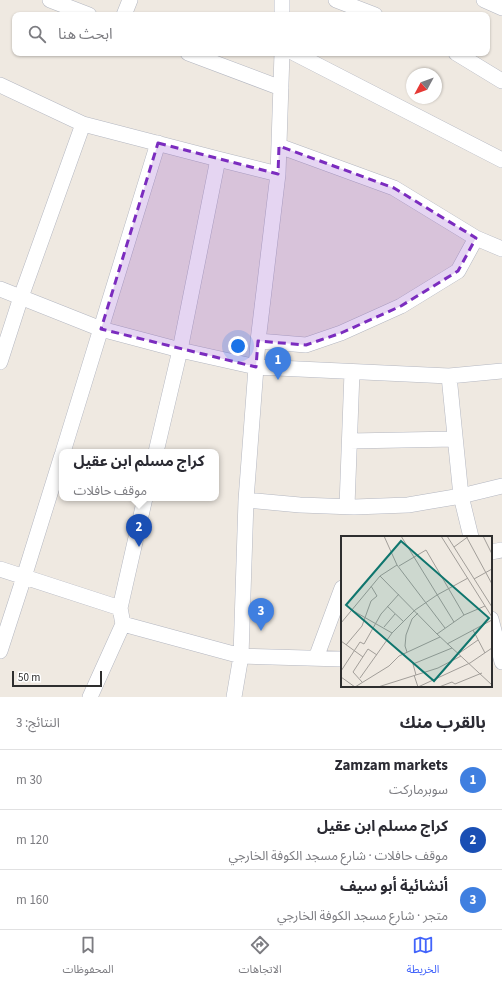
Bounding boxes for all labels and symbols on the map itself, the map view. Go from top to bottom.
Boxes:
north arrow [406,68,442,104]
your location [228,336,248,356]
pin: 1 [265,347,291,380]
pin: 2 [126,514,152,547]
inset map [341,536,492,687]
pin: 3 [248,598,274,631]
scale bar [12,669,102,688]

